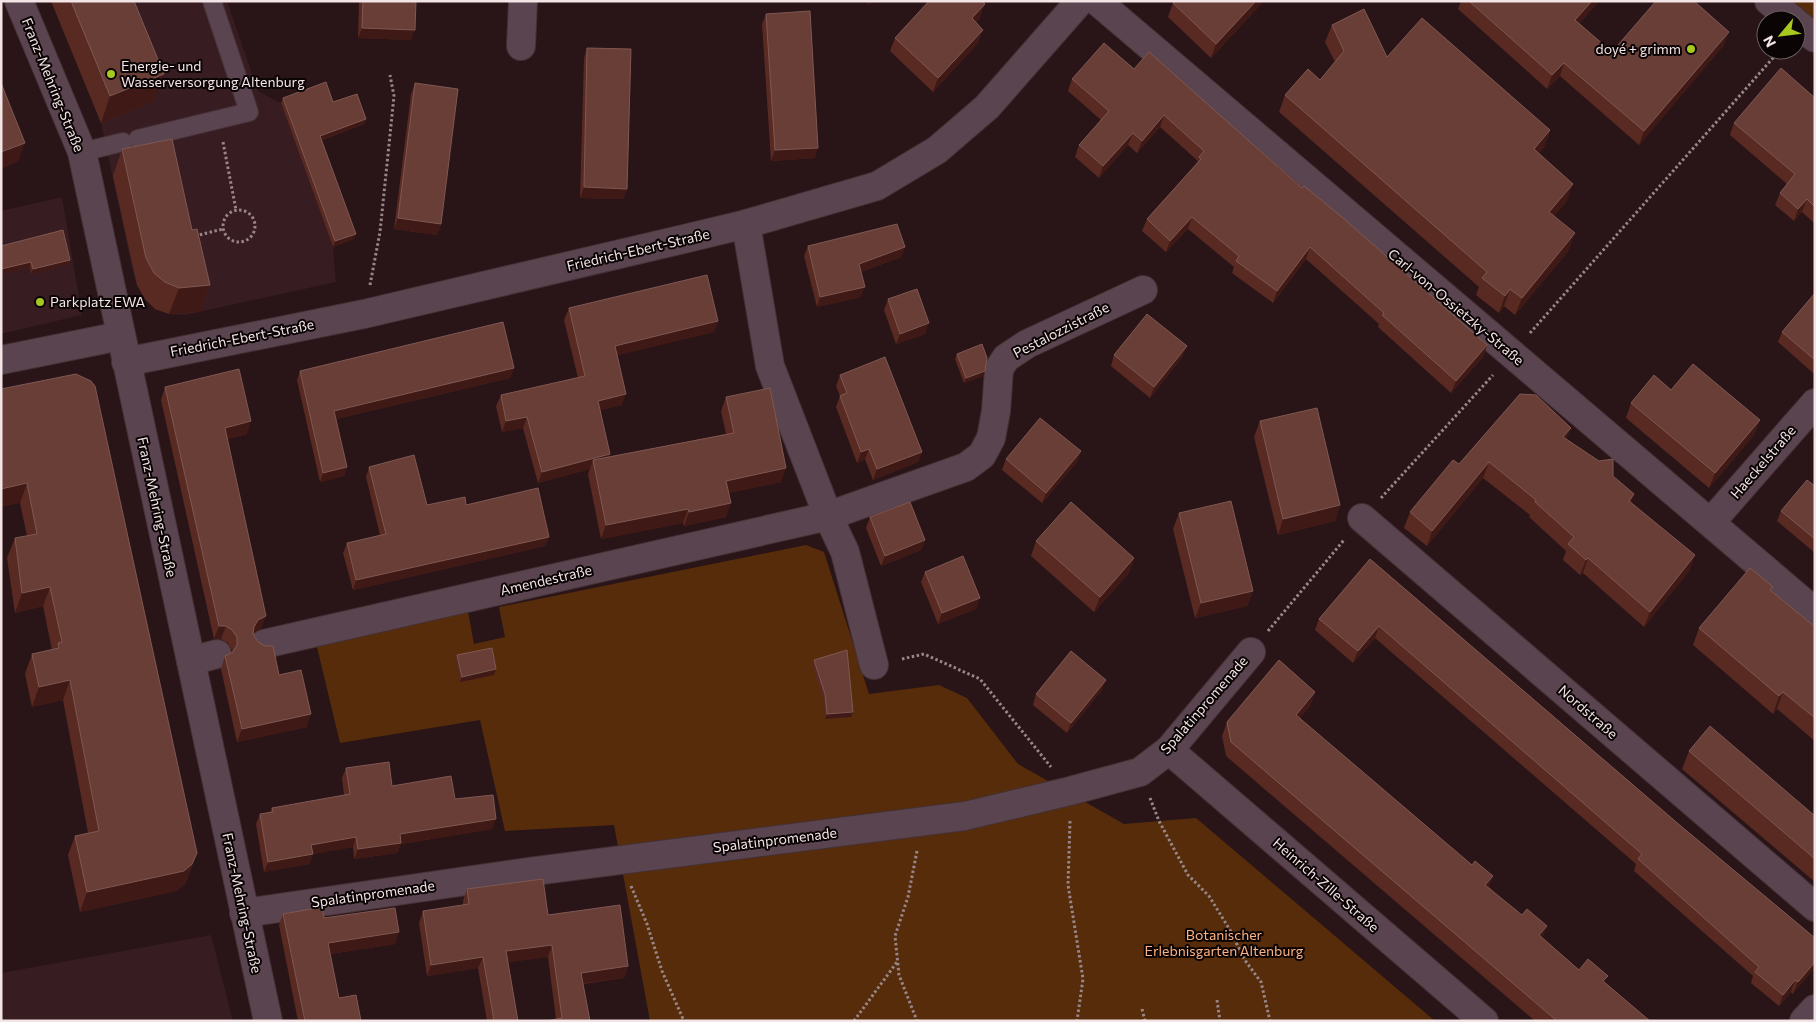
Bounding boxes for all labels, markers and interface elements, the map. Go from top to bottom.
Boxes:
north arrow [1756,10,1806,60]
street label: Franz-Mehring-Straße [19,15,88,154]
text: N [1759,33,1779,50]
place label: doyé + grimm [1596,40,1681,57]
marker: doyé + grimm [1685,43,1697,55]
place label: Energie- und Wasserversorgung Altenburg [121,57,305,90]
marker: Energie- und Wasserversorgung Altenburg [105,68,117,80]
street label: Friedrich-Ebert-Straße [565,225,711,274]
street label: Carl-von-Ossietzky-Straße [1385,245,1528,368]
place label: Parkplatz EWA [50,293,145,310]
marker: Parkplatz EWA [34,296,46,308]
street label: Pestalozzistraße [1010,298,1112,361]
street label: Friedrich-Ebert-Straße [169,315,315,360]
street label: Haeckelstraße [1726,422,1799,502]
street label: Franz-Mehring-Straße [134,435,181,579]
street label: Amendestraße [498,561,593,598]
street label: Spalatinpromenade [1156,652,1251,757]
street label: Nordstraße [1555,681,1621,742]
street label: Spalatinpromenade [712,823,838,856]
street label: Franz-Mehring-Straße [219,831,266,975]
street label: Heinrich-Zille-Straße [1270,834,1383,935]
street label: Spalatinpromenade [310,876,436,911]
park label: Botanischer Erlebnisgarten Altenburg [1145,926,1304,959]

